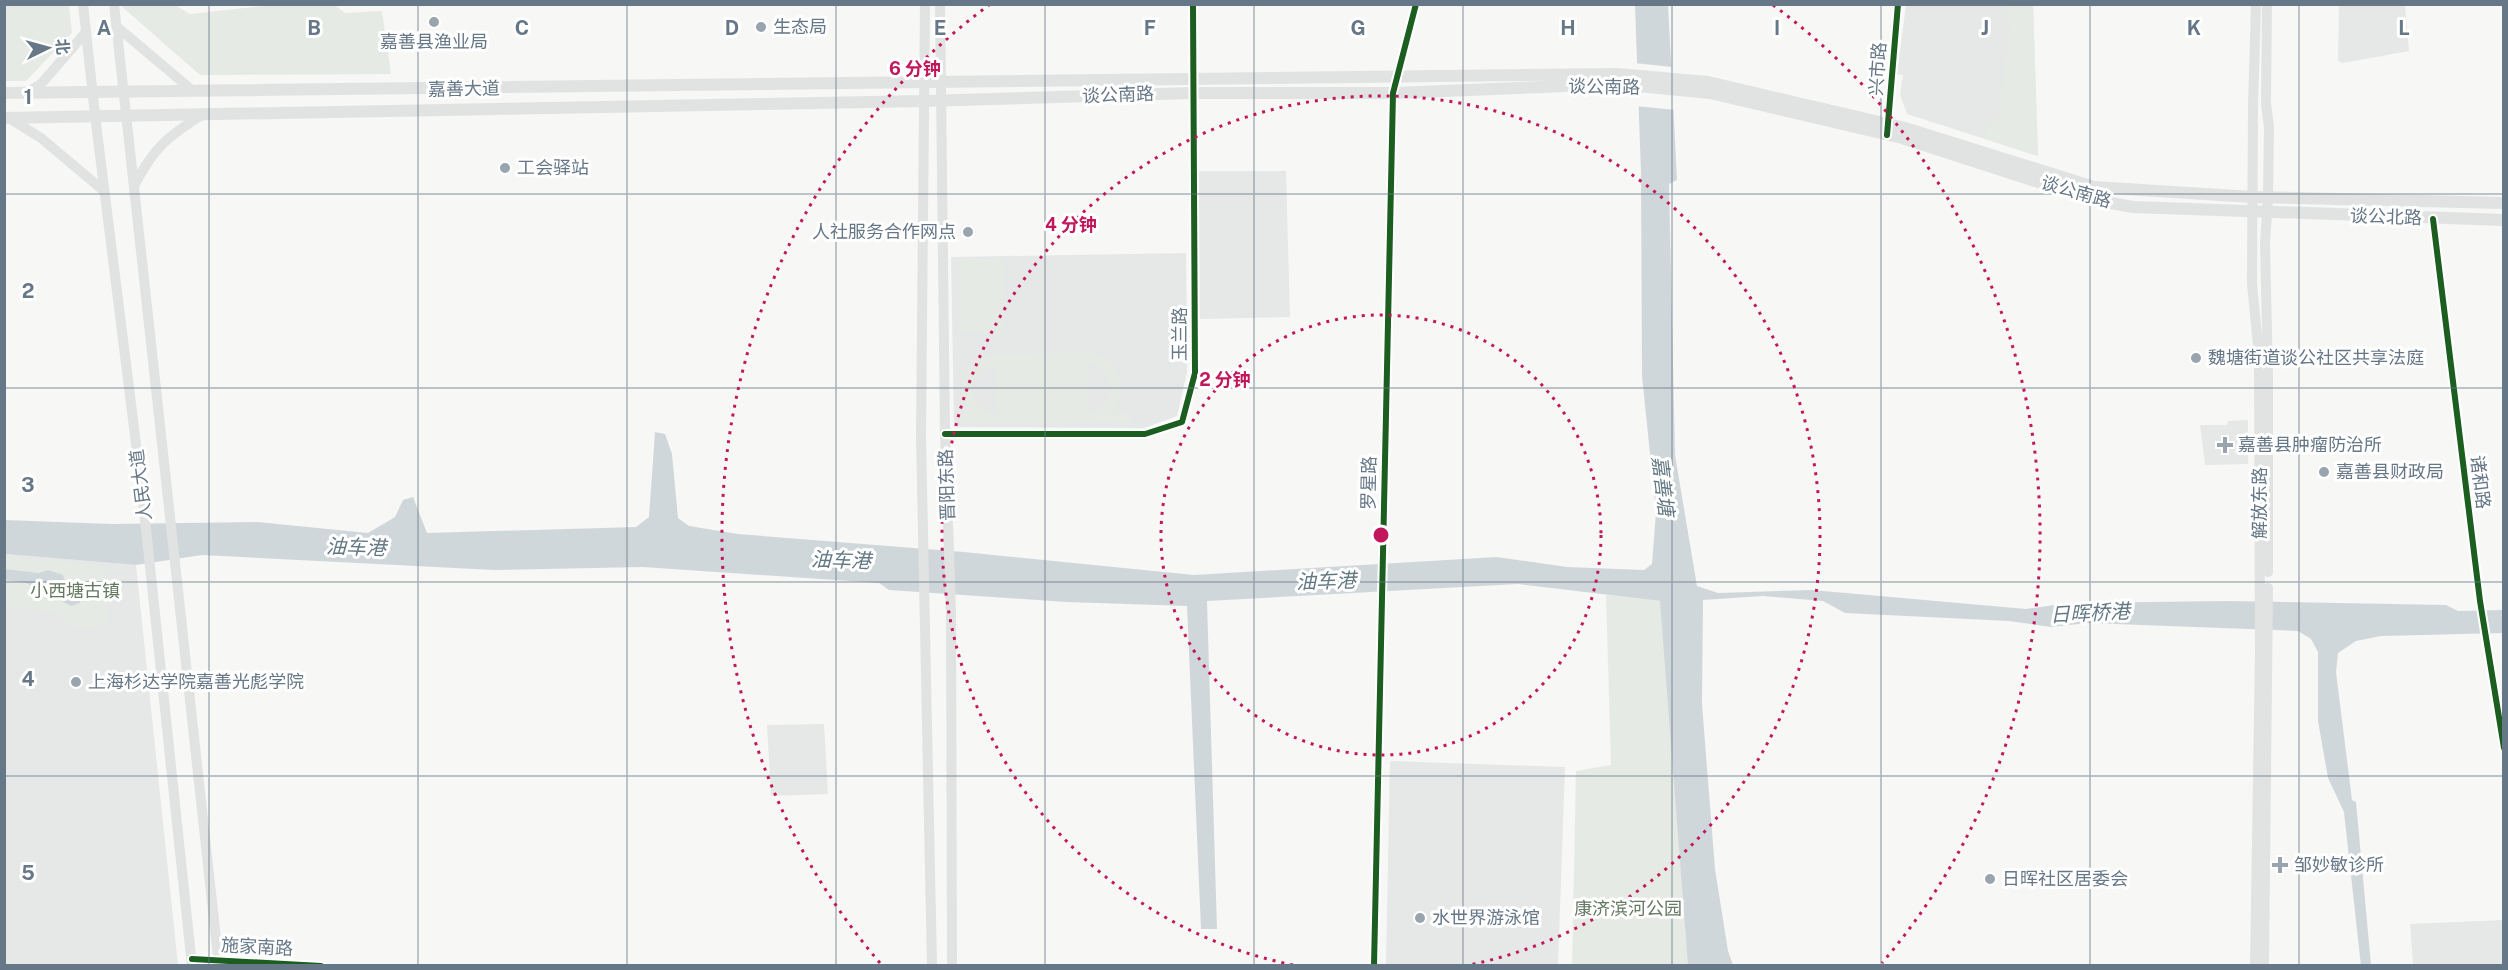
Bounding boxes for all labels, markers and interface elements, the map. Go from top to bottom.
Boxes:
marker: 嘉善县渔业局 [427,15,441,29]
text: A [97,16,111,40]
text: B [307,16,321,40]
text: C [515,16,529,40]
text: D [725,16,739,40]
place label: 生态局 [773,16,827,37]
text: E [934,16,946,40]
text: F [1144,16,1156,40]
text: G [1350,16,1366,40]
text: H [1560,16,1576,40]
text: I [1774,16,1780,40]
text: J [1981,16,1989,40]
text: K [2187,16,2201,40]
text: L [2398,16,2410,40]
north arrow [18,18,78,78]
marker: 生态局 [754,20,768,34]
place label: 嘉善县渔业局 [380,31,488,52]
text: 北 [52,38,73,56]
street label: 兴市路 [1865,41,1890,97]
text: 6 分钟 [889,58,941,79]
street label: 谈公南路 [1568,75,1640,98]
street label: 嘉善大道 [428,77,500,100]
street label: 谈公南路 [1082,83,1154,106]
text: 1 [24,85,32,109]
place label: 工会驿站 [517,157,589,178]
marker: 工会驿站 [498,161,512,175]
street label: 谈公南路 [2039,172,2114,212]
street label: 谈公北路 [2350,205,2422,228]
text: 4 分钟 [1045,214,1097,235]
place label: 人社服务合作网点 [812,221,956,242]
marker: 人社服务合作网点 [961,225,975,239]
text: 2 [22,279,34,303]
street label: 玉兰路 [1169,307,1190,361]
place label: 魏塘街道谈公社区共享法庭 [2208,347,2424,368]
marker: 魏塘街道谈公社区共享法庭 [2189,351,2203,365]
text: 2 分钟 [1199,369,1251,390]
place label: 嘉善县肿瘤防治所 [2238,434,2382,455]
marker: 嘉善县肿瘤防治所 [2216,436,2234,454]
street label: 人民大道 [126,448,155,522]
street label: 晋阳东路 [935,449,958,521]
street label: 诸和路 [2467,454,2494,510]
water label: 嘉善塘 [1647,455,1679,520]
street label: 罗星路 [1358,456,1379,510]
place label: 嘉善县财政局 [2336,461,2444,482]
marker: 嘉善县财政局 [2317,465,2331,479]
street label: 解放东路 [2249,467,2270,539]
text: 3 [21,473,35,497]
centre of rings [1371,525,1391,545]
water label: 油车港 [326,534,389,560]
water label: 油车港 [811,547,874,573]
water label: 油车港 [1296,568,1359,594]
park label: 小西塘古镇 [30,580,120,601]
water label: 日晖桥港 [2049,599,2134,627]
text: 4 [21,667,35,691]
place label: 上海杉达学院嘉善光彪学院 [88,671,304,692]
marker: 上海杉达学院嘉善光彪学院 [69,675,83,689]
place label: 邹妙敏诊所 [2294,854,2384,875]
marker: 邹妙敏诊所 [2271,856,2289,874]
text: 5 [21,861,35,885]
place label: 日晖社区居委会 [2002,868,2128,889]
marker: 日晖社区居委会 [1983,872,1997,886]
park label: 康济滨河公园 [1574,898,1682,919]
place label: 水世界游泳馆 [1432,907,1540,928]
marker: 水世界游泳馆 [1413,911,1427,925]
street label: 施家南路 [221,934,294,959]

